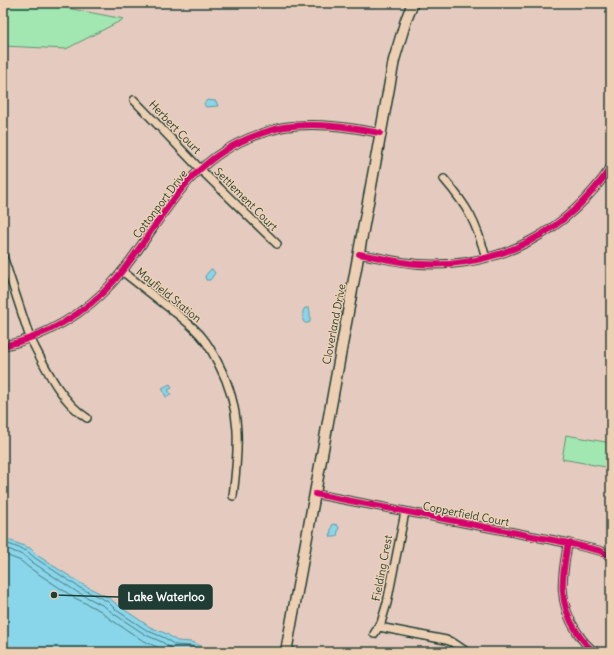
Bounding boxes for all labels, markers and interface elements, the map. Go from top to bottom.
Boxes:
street label: Herbert Court [146,97,204,157]
street label: Settlement Court [211,164,281,234]
street label: Cottonport Drive [130,167,190,241]
street label: Mayfield Station [134,265,204,325]
street label: Cloverland Drive [319,282,349,366]
street label: Copperfield Court [422,499,511,529]
street label: Fielding Crest [369,533,395,602]
callout: Lake Waterloo [119,585,212,609]
text: Lake Waterloo [127,589,205,604]

